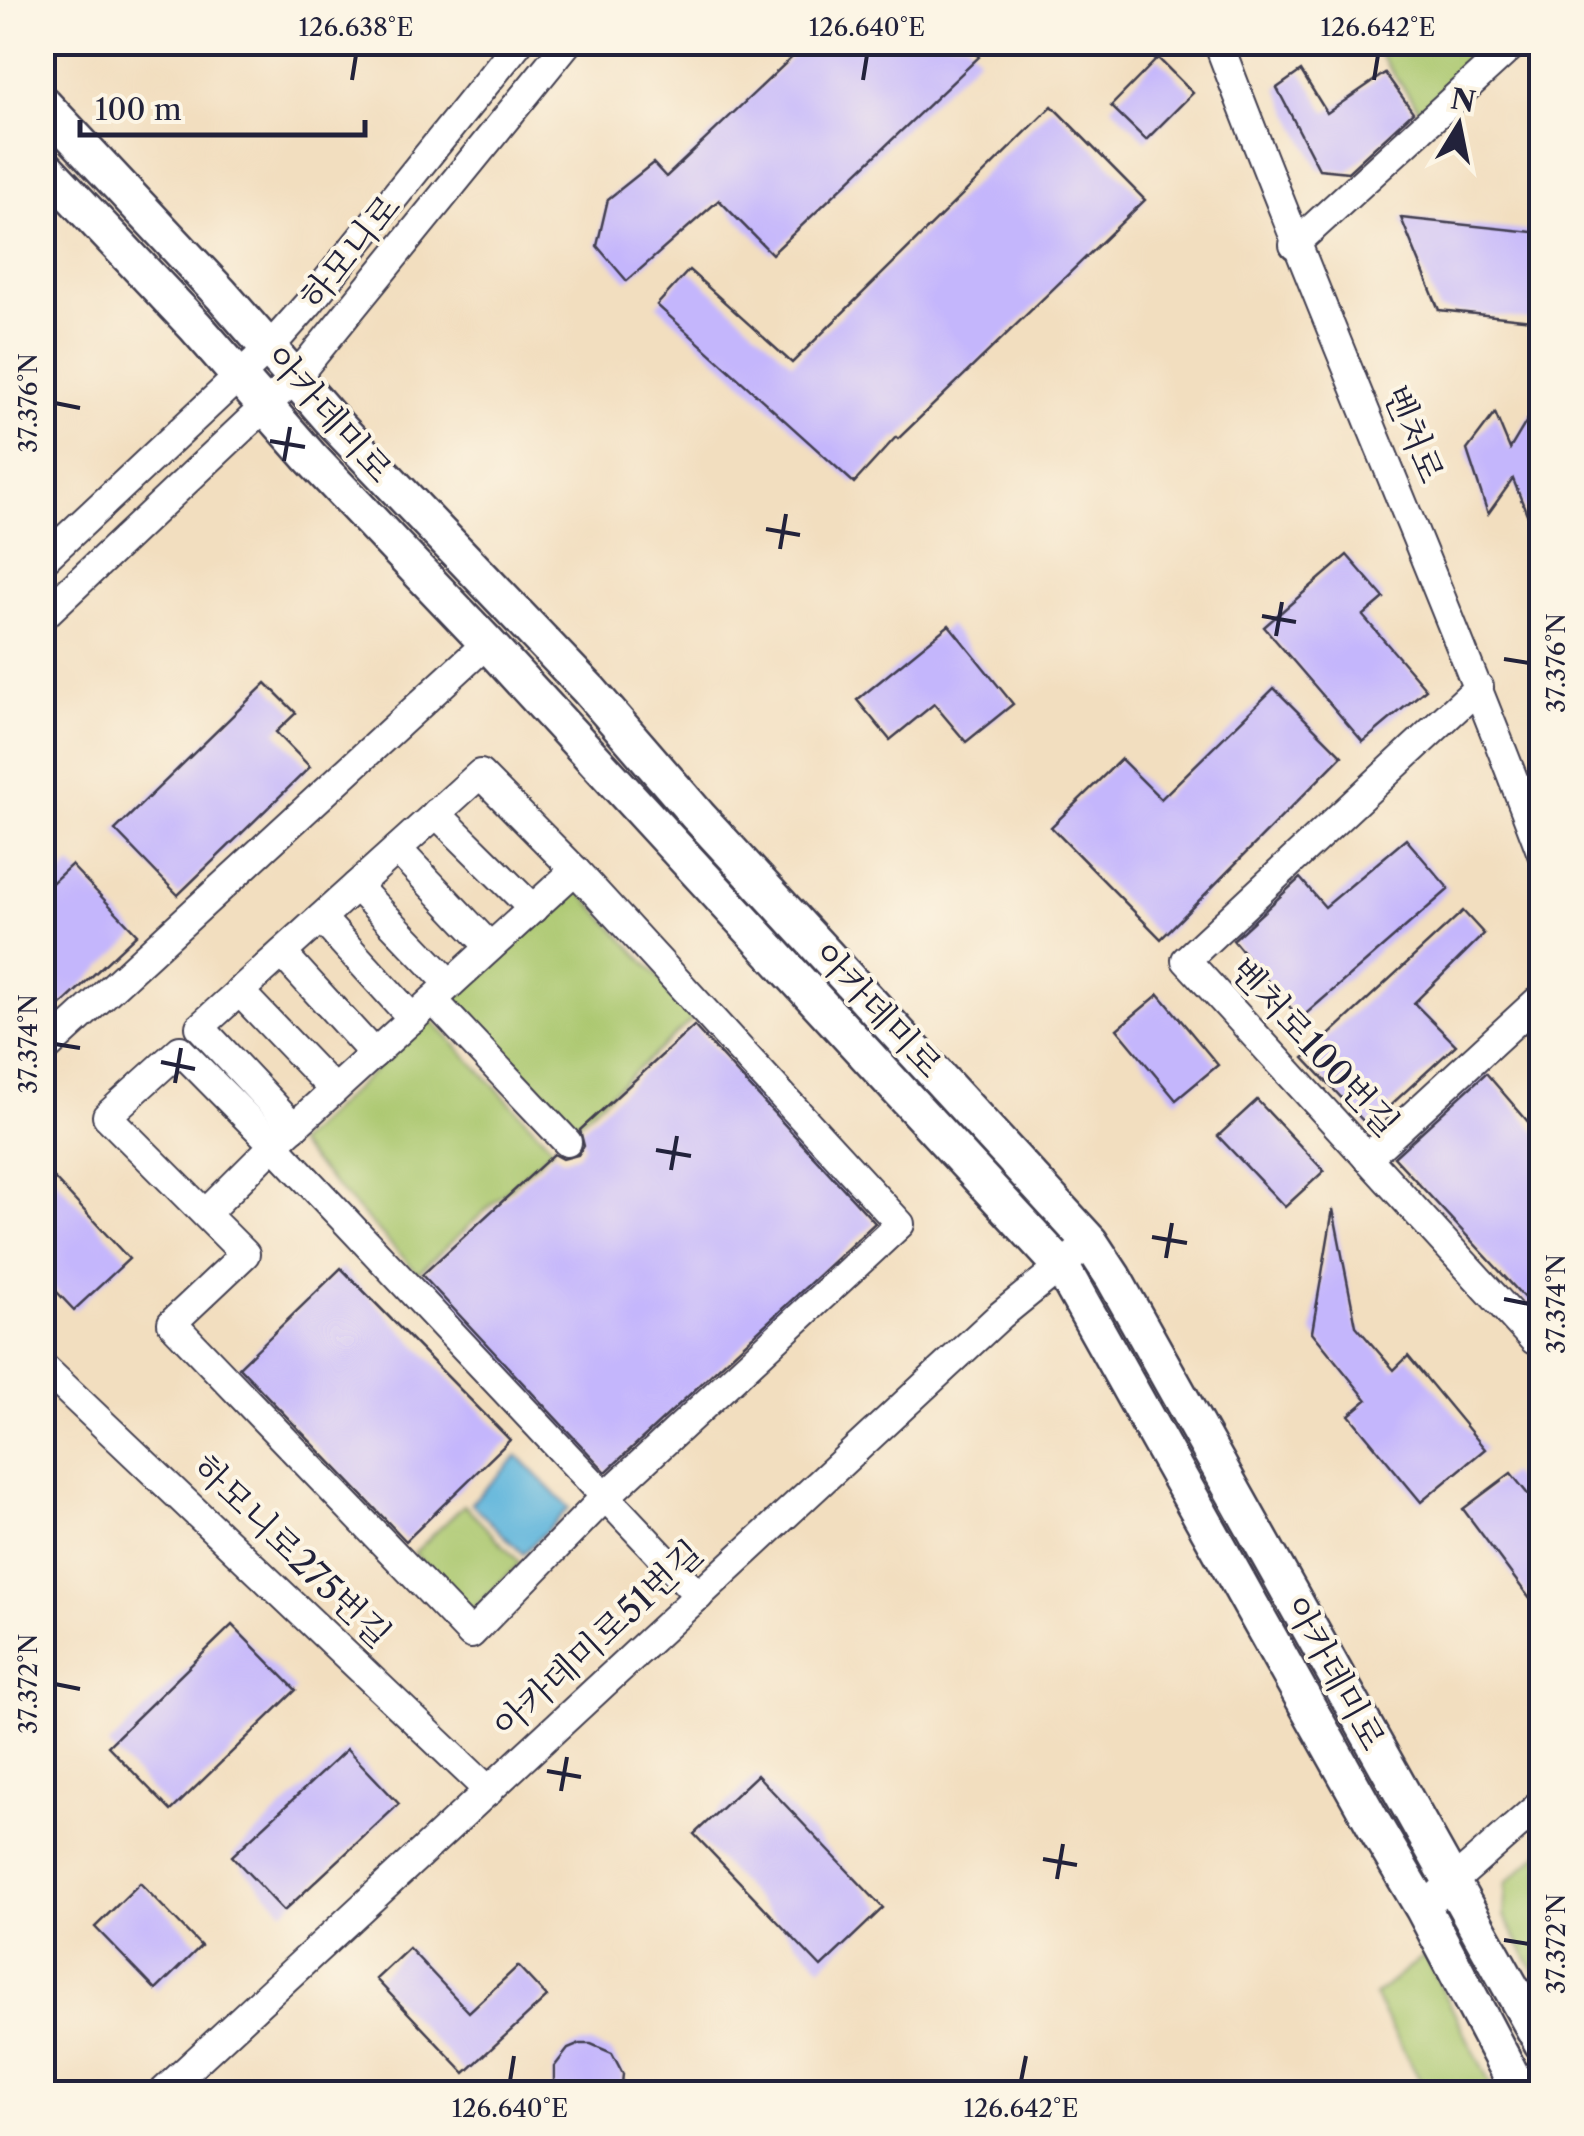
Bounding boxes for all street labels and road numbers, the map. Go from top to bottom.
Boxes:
street label: 하모니로 [291,186,409,318]
street label: 아카데미로 [256,337,402,491]
street label: 벤처로 [1374,379,1454,489]
street label: 아카데미로 [805,934,951,1086]
street label: 벤처로100번길 [1221,949,1409,1145]
street label: 하모니로275번길 [184,1445,400,1657]
street label: 아카데미로51번길 [484,1531,712,1747]
street label: 아카데미로 [1275,1589,1395,1757]

